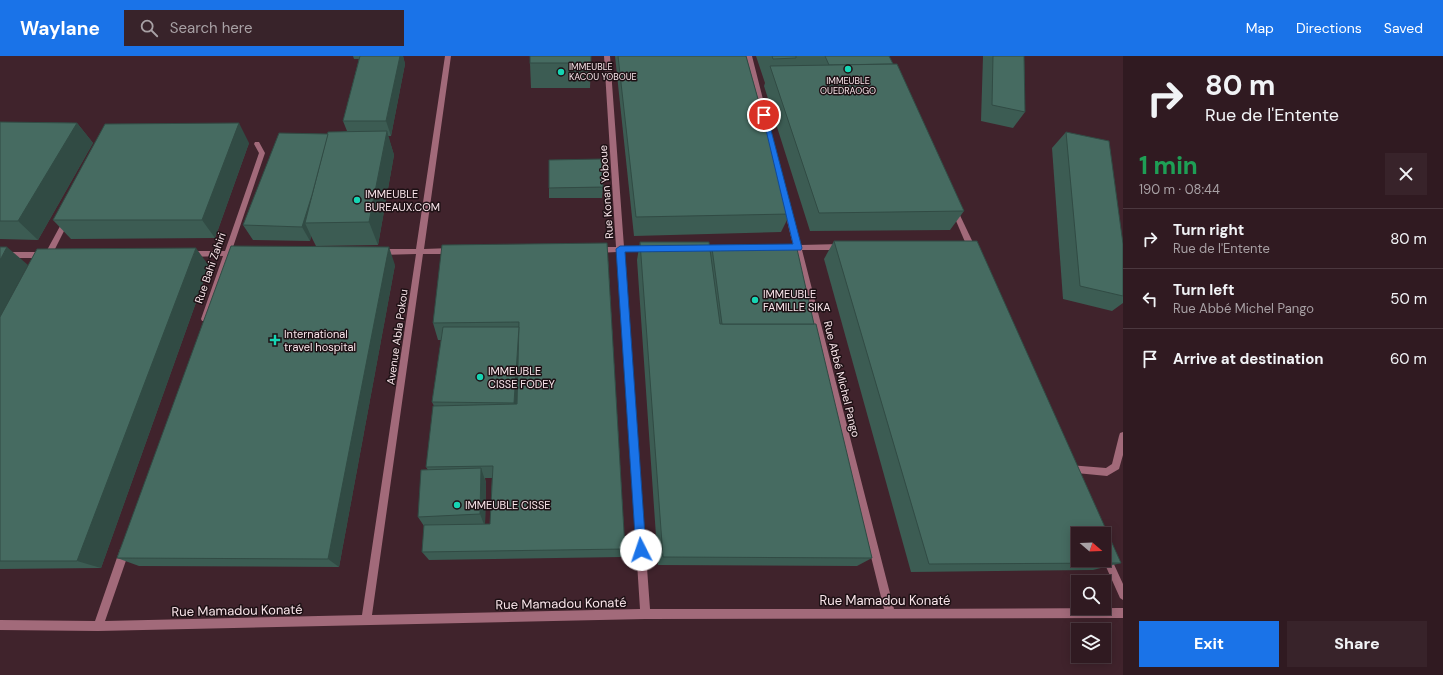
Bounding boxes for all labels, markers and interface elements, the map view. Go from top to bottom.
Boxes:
search box [124,10,404,46]
text: Waylane [20,16,100,41]
icon: search [138,17,160,39]
text: Search here [170,18,253,38]
text: Map [1246,19,1274,37]
text: Directions [1296,19,1362,37]
text: Saved [1384,19,1423,37]
place label: IMMEUBLE KACOU YOBOUE [569,61,637,83]
marker: IMMEUBLE OUEDRAOGO [843,64,853,74]
marker: IMMEUBLE KACOU YOBOUE [556,67,566,77]
text: 80 m [1205,67,1275,104]
icon: right [1139,72,1191,124]
place label: IMMEUBLE OUEDRAOGO [820,75,876,97]
pin [747,98,781,132]
text: Rue de l'Entente [1205,103,1339,127]
icon: arrive [753,104,775,126]
street label: Rue Konan Yoboue [596,145,616,239]
text: 1 min [1139,150,1198,181]
button: close [1385,153,1427,195]
text: 190 m · 08:44 [1139,181,1220,198]
place label: IMMEUBLE BUREAUX.COM [365,187,440,214]
marker: IMMEUBLE BUREAUX.COM [352,195,362,205]
text: Turn right [1173,220,1244,240]
icon: right [1139,228,1161,250]
text: 80 m [1390,229,1427,249]
street label: Rue Bahi Zahiri [191,231,229,305]
text: Rue de l'Entente [1173,240,1270,257]
text: Turn left [1173,280,1234,300]
place label: IMMEUBLE FAMILLE SIKA [763,287,831,314]
street label: Avenue Abla Pokou [383,288,411,386]
icon: left [1139,288,1161,310]
text: 50 m [1390,289,1427,309]
marker: IMMEUBLE FAMILLE SIKA [750,295,760,305]
text: Rue Abbé Michel Pango [1173,300,1314,317]
street label: Rue Abbé Michel Pango [821,319,863,439]
place label: International travel hospital [284,327,356,354]
marker: International travel hospital [269,334,281,346]
icon: arrive [1139,348,1161,370]
text: Arrive at destination [1173,349,1324,369]
text: 60 m [1390,349,1427,369]
place label: IMMEUBLE CISSE FODEY [488,364,556,391]
marker: IMMEUBLE CISSE FODEY [475,372,485,382]
place label: IMMEUBLE CISSE [465,498,551,512]
marker: IMMEUBLE CISSE [452,500,462,510]
north arrow [1071,527,1111,567]
map controls [1071,527,1111,663]
position arrow [620,529,662,571]
button: search [1071,575,1111,615]
street label: Rue Mamadou Konaté [820,592,950,609]
street label: Rue Mamadou Konaté [495,594,627,613]
street label: Rue Mamadou Konaté [171,601,303,620]
button: Exit [1139,621,1279,667]
button: Share [1287,621,1427,667]
button: layers [1071,623,1111,663]

